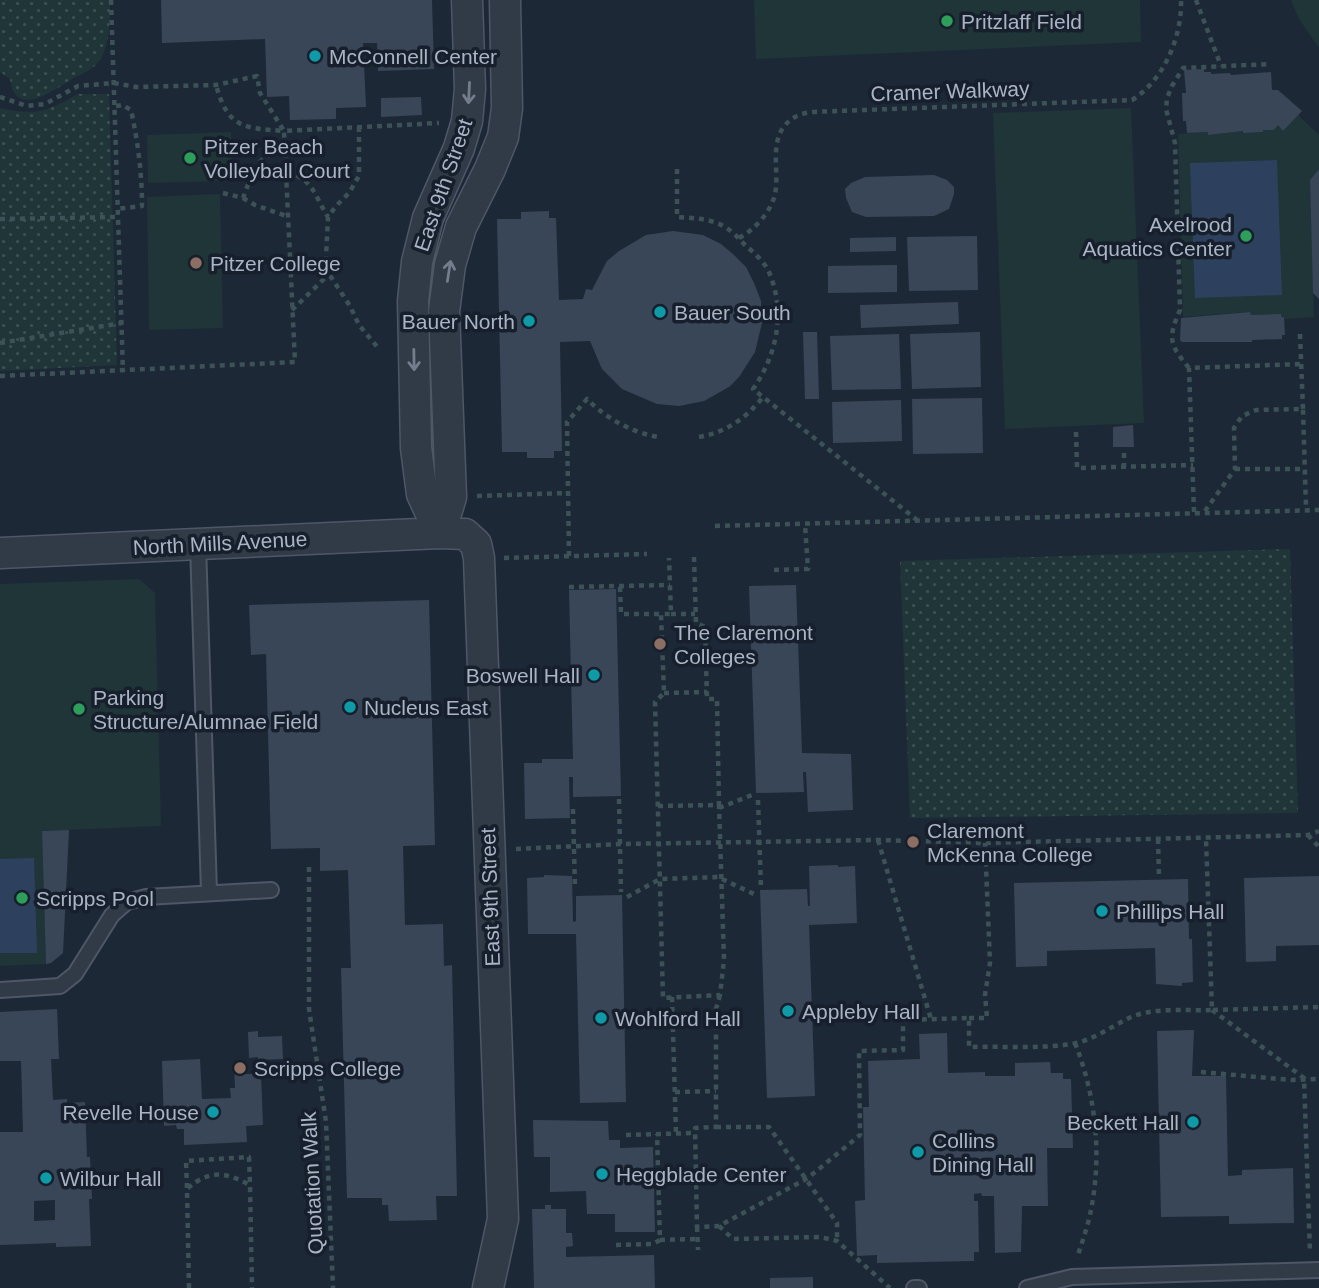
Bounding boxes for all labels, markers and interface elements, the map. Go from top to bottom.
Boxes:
place label: Pritzlaff Field [961,10,1082,33]
marker: Pritzlaff Field [939,13,955,29]
place label: McConnell Center [329,45,497,68]
marker: McConnell Center [307,48,323,64]
street label: Cramer Walkway [870,77,1030,105]
one-way arrow [462,81,475,103]
street label: East 9th Street [410,115,477,254]
place label: Pitzer Beach Volleyball Court [204,135,350,182]
marker: Pitzer Beach Volleyball Court [182,150,198,166]
place label: Axelrood Aquatics Center [1083,213,1232,260]
marker: Axelrood Aquatics Center [1238,228,1254,244]
place label: Pitzer College [210,252,341,275]
marker: Pitzer College [188,255,204,271]
one-way arrow [443,260,456,283]
place label: Bauer South [674,301,791,324]
marker: Bauer South [652,304,668,320]
place label: Bauer North [402,310,515,333]
marker: Bauer North [521,313,537,329]
one-way arrow [407,348,420,371]
street label: North Mills Avenue [132,527,308,559]
place label: The Claremont Colleges [674,621,813,668]
marker: The Claremont Colleges [652,636,668,652]
place label: Boswell Hall [466,664,580,687]
marker: Boswell Hall [586,667,602,683]
place label: Parking Structure/Alumnae Field [93,686,318,733]
place label: Nucleus East [364,696,488,719]
marker: Nucleus East [342,699,358,715]
marker: Parking Structure/Alumnae Field [71,701,87,717]
place label: Claremont McKenna College [927,819,1093,866]
street label: East 9th Street [476,827,504,967]
marker: Claremont McKenna College [905,834,921,850]
place label: Scripps Pool [36,887,154,910]
marker: Scripps Pool [14,890,30,906]
place label: Phillips Hall [1116,900,1225,923]
marker: Phillips Hall [1094,903,1110,919]
place label: Appleby Hall [802,1000,920,1023]
marker: Appleby Hall [780,1003,796,1019]
place label: Wohlford Hall [615,1007,741,1030]
marker: Wohlford Hall [593,1010,609,1026]
place label: Scripps College [254,1057,401,1080]
marker: Scripps College [232,1060,248,1076]
place label: Revelle House [62,1101,199,1124]
marker: Revelle House [205,1104,221,1120]
street label: Quotation Walk [297,1111,327,1255]
place label: Beckett Hall [1067,1111,1179,1134]
marker: Beckett Hall [1185,1114,1201,1130]
place label: Collins Dining Hall [932,1129,1034,1176]
marker: Collins Dining Hall [910,1144,926,1160]
place label: Heggblade Center [616,1163,786,1186]
marker: Heggblade Center [594,1166,610,1182]
place label: Wilbur Hall [60,1167,162,1190]
marker: Wilbur Hall [38,1170,54,1186]

